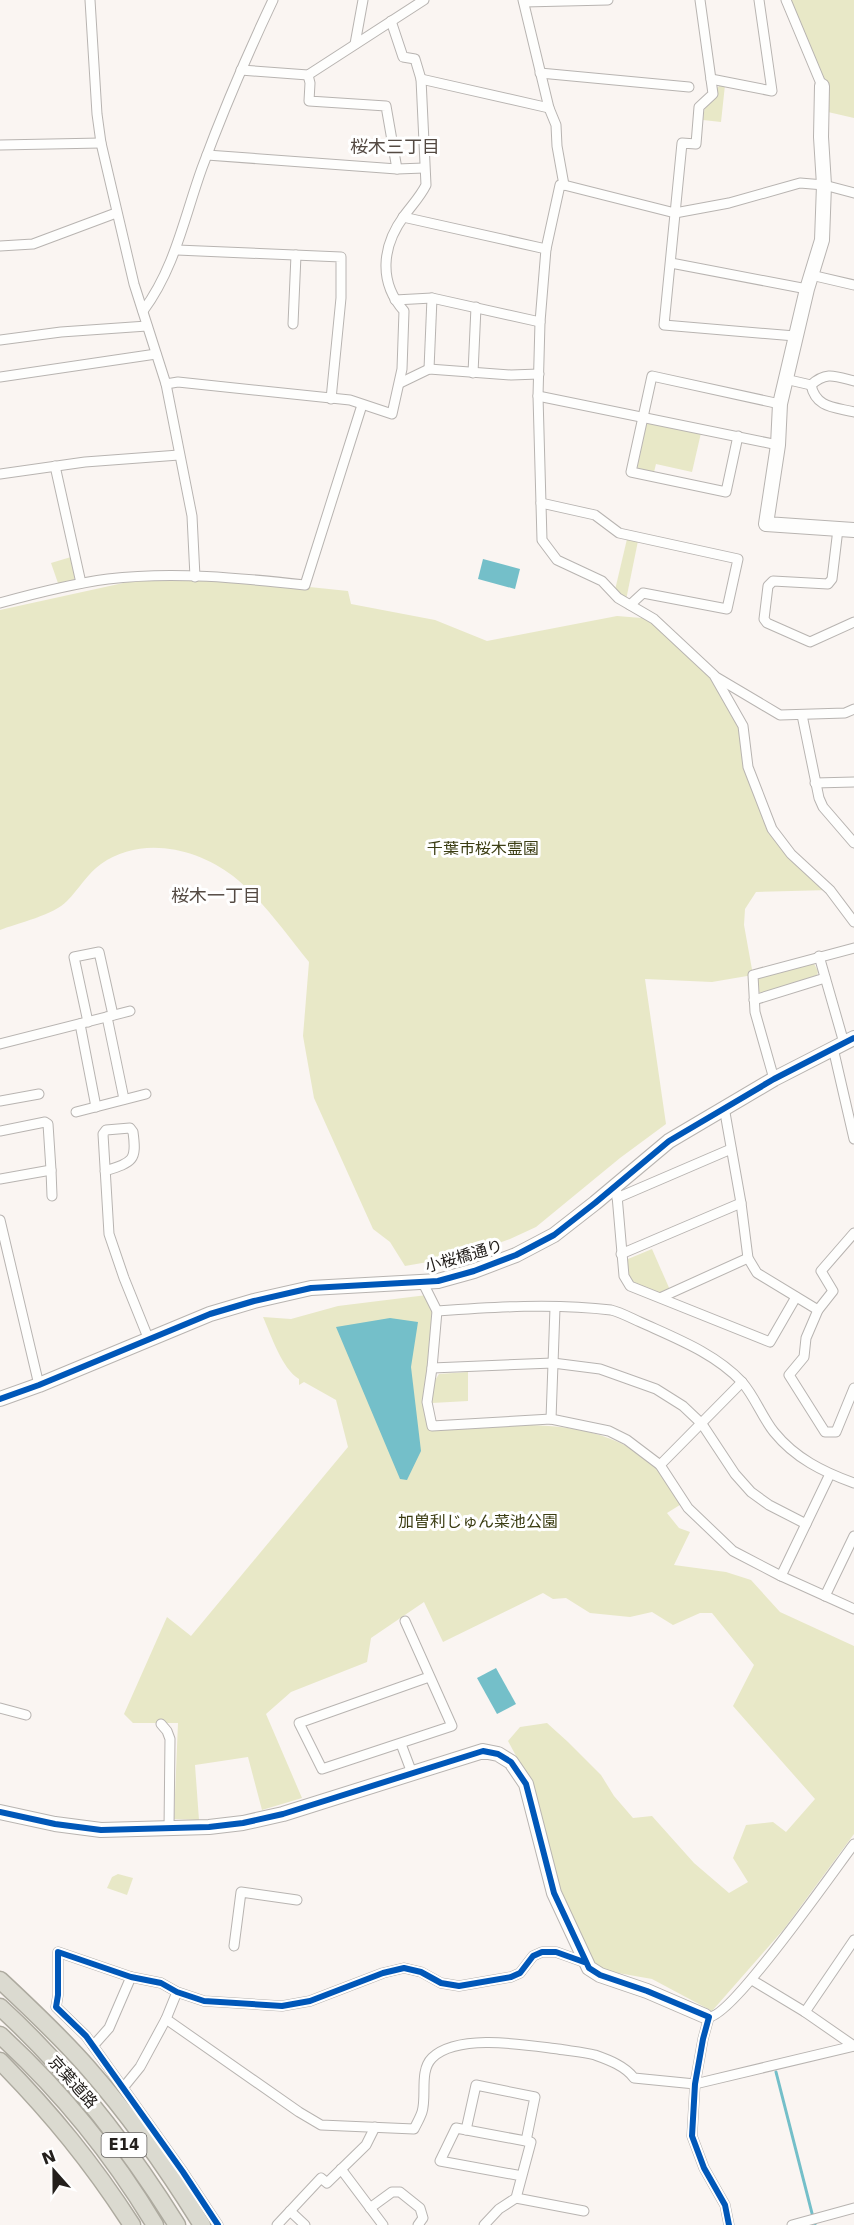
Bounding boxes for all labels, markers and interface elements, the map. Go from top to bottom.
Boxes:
district label: 桜木三丁目 [350,136,440,157]
park label: 千葉市桜木霊園 [427,839,539,858]
district label: 桜木一丁目 [171,885,261,906]
street label: 小桜橋通り [423,1236,505,1276]
park label: 加曽利じゅん菜池公園 [398,1512,558,1531]
street label: 京葉道路 [45,2052,101,2112]
road number: E14 [102,2133,146,2157]
north arrow [24,2141,84,2201]
text: N [39,2146,58,2169]

